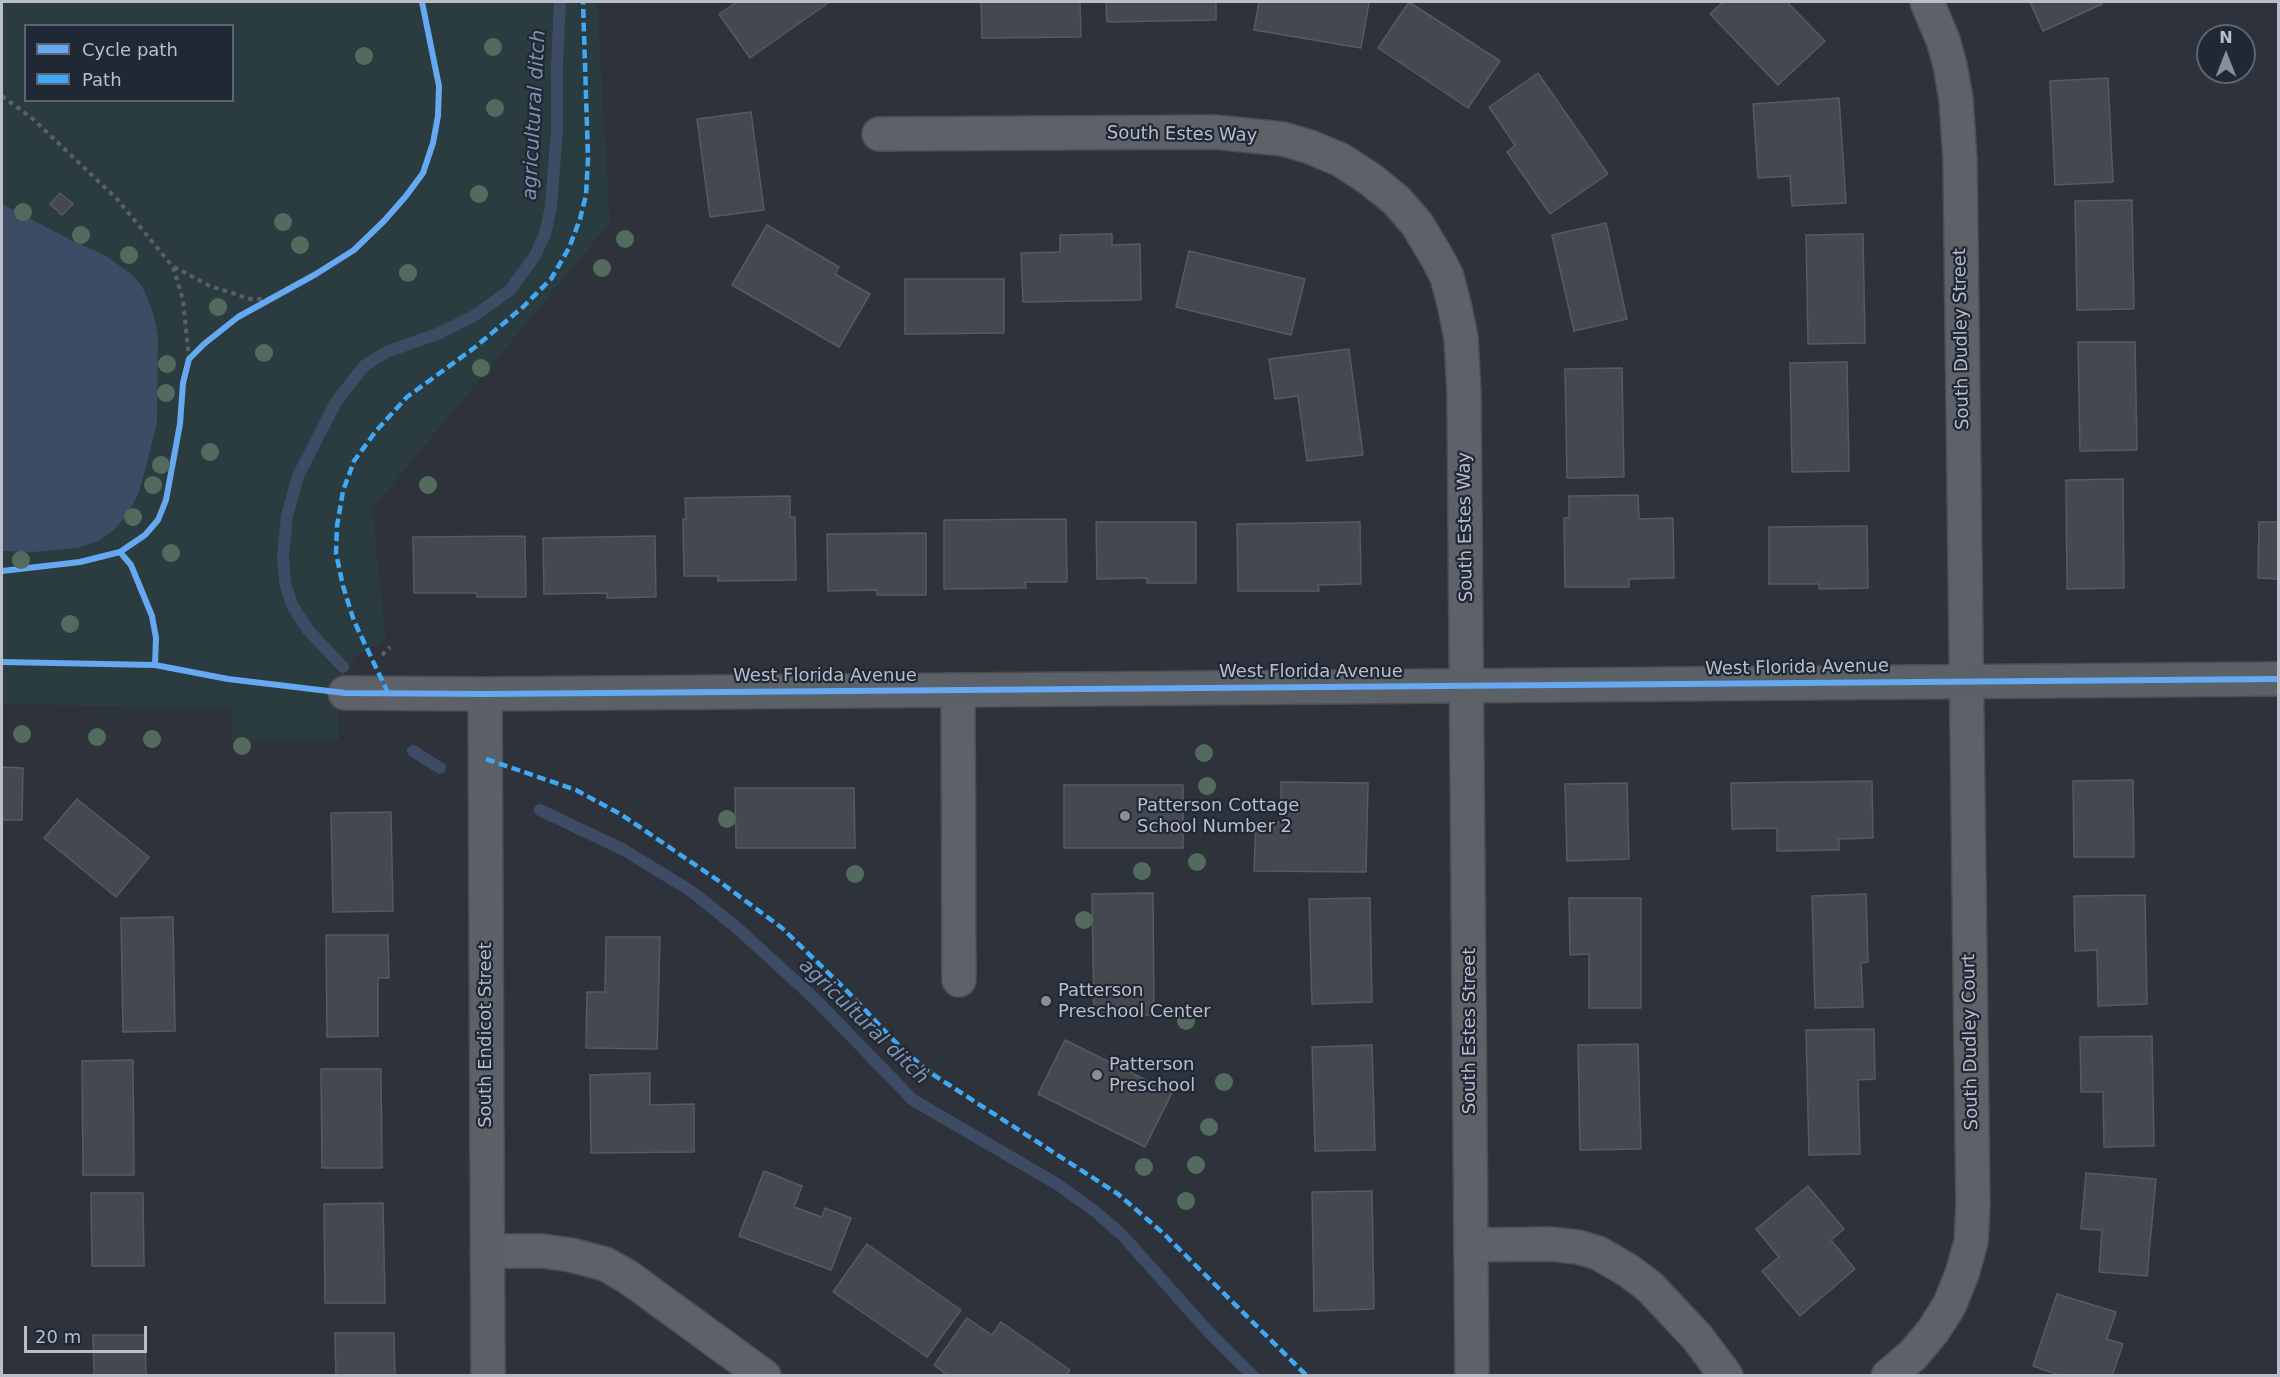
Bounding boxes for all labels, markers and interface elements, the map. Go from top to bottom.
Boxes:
legend [24,24,234,102]
north arrow [2196,24,2256,84]
text: N [2219,28,2233,47]
water label: agricultural ditch [519,29,551,201]
text: Cycle path [82,39,178,60]
text: Path [82,69,122,90]
street label: South Estes Way [1107,123,1257,147]
street label: South Dudley Street [1950,248,1974,430]
street label: South Estes Way [1454,452,1478,602]
street label: West Florida Avenue [1705,656,1889,680]
street label: West Florida Avenue [1219,661,1403,683]
street label: West Florida Avenue [733,665,917,687]
place label: Patterson Cottage School Number 2 [1137,795,1299,838]
marker: Patterson Cottage School Number 2 [1118,809,1132,823]
street label: South Endicot Street [475,942,497,1128]
street label: South Estes Street [1459,948,1481,1114]
water label: agricultural ditch [793,954,933,1090]
street label: South Dudley Court [1959,954,1983,1130]
place label: Patterson Preschool Center [1058,980,1211,1022]
marker: Patterson Preschool Center [1039,994,1053,1008]
place label: Patterson Preschool [1109,1054,1195,1096]
marker: Patterson Preschool [1090,1068,1104,1082]
scale bar [27,1314,150,1352]
text: 20 m [35,1326,81,1347]

